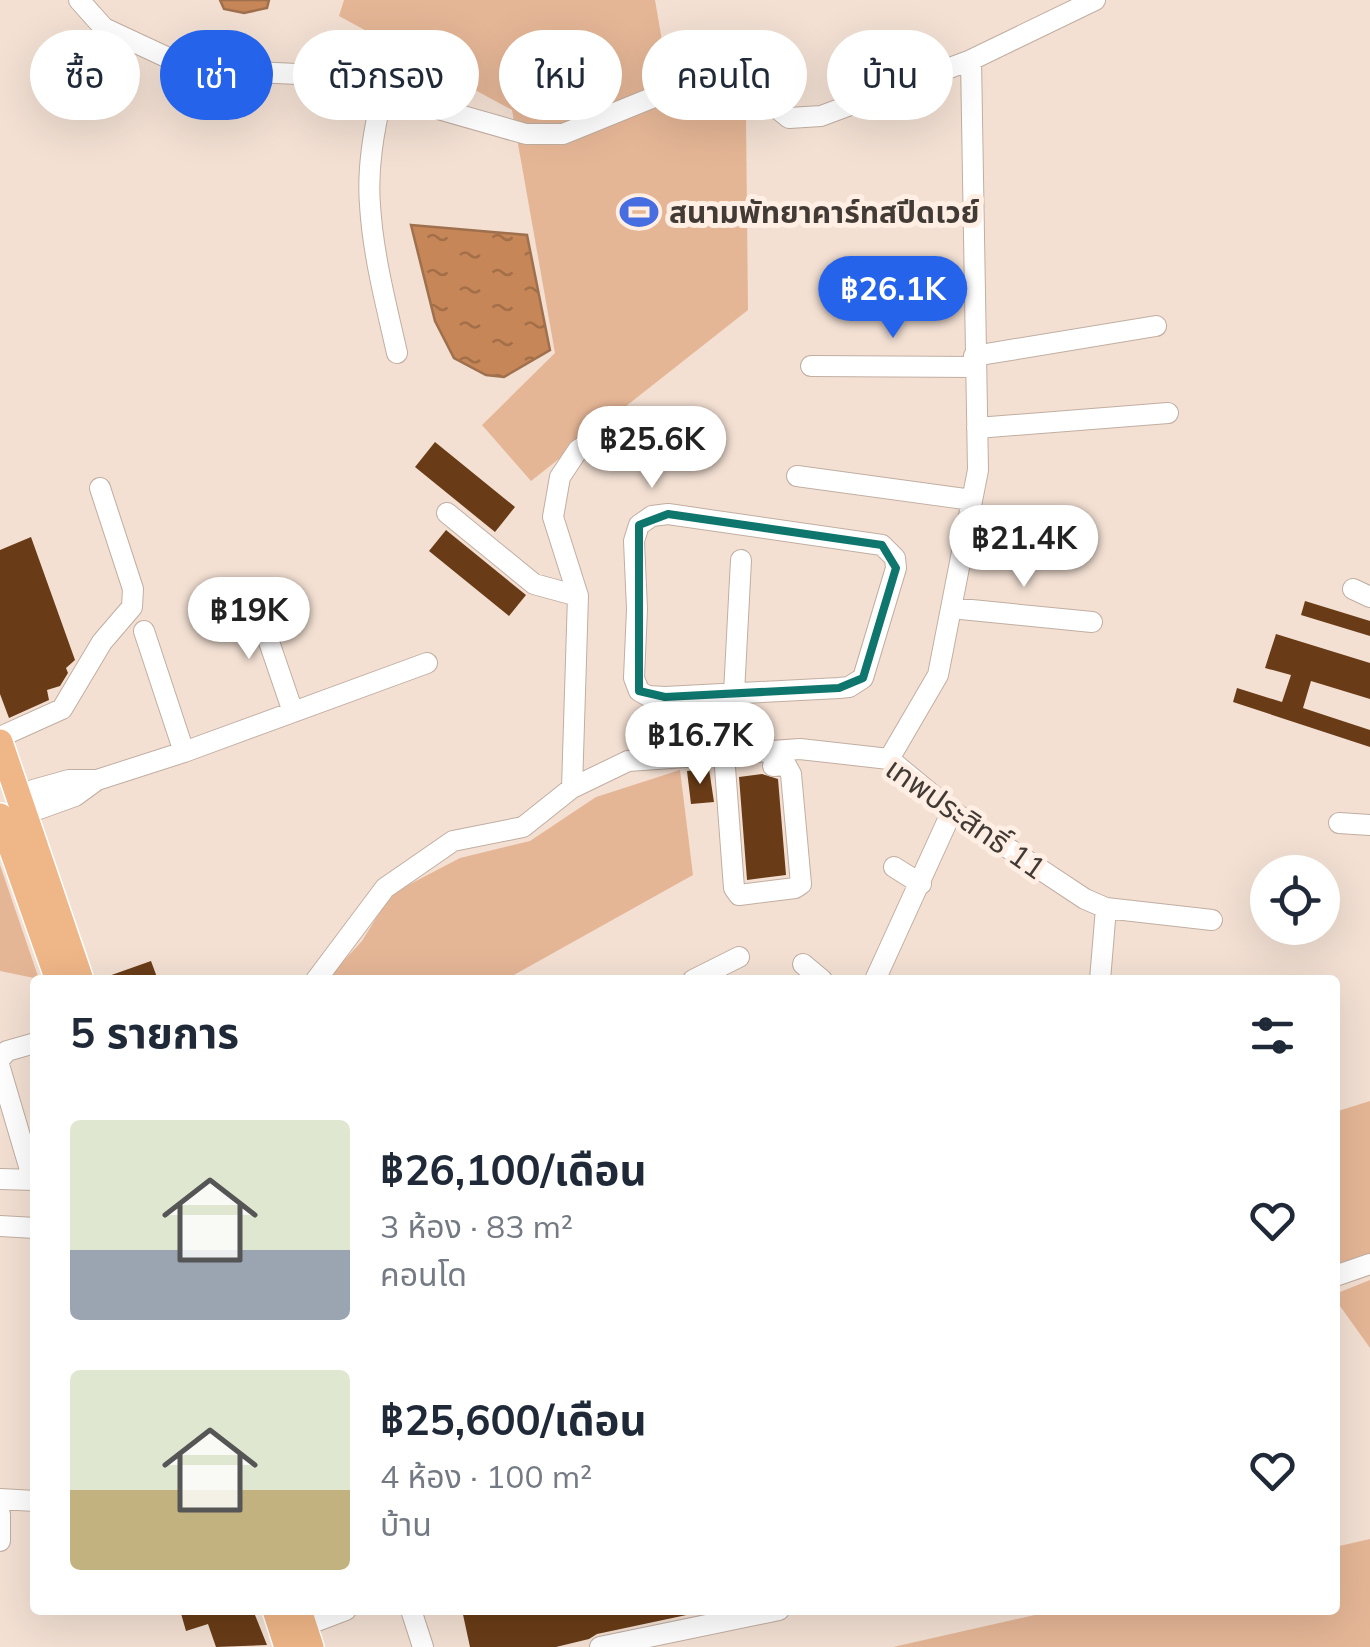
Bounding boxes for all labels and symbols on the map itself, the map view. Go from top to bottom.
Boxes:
sports icon: สนามพัทยาคาร์ทสปีดเวย์ [618,191,660,233]
place label: สนามพัทยาคาร์ทสปีดเวย์ [669,193,980,231]
pin: ฿26.1K [812,256,974,341]
pin: ฿25.6K [571,406,733,491]
pin: ฿21.4K [943,505,1105,590]
pin: ฿19K [190,577,308,662]
pin: ฿16.7K [619,702,781,787]
street label: เทพประสิทธิ์ 11 [879,749,1053,887]

